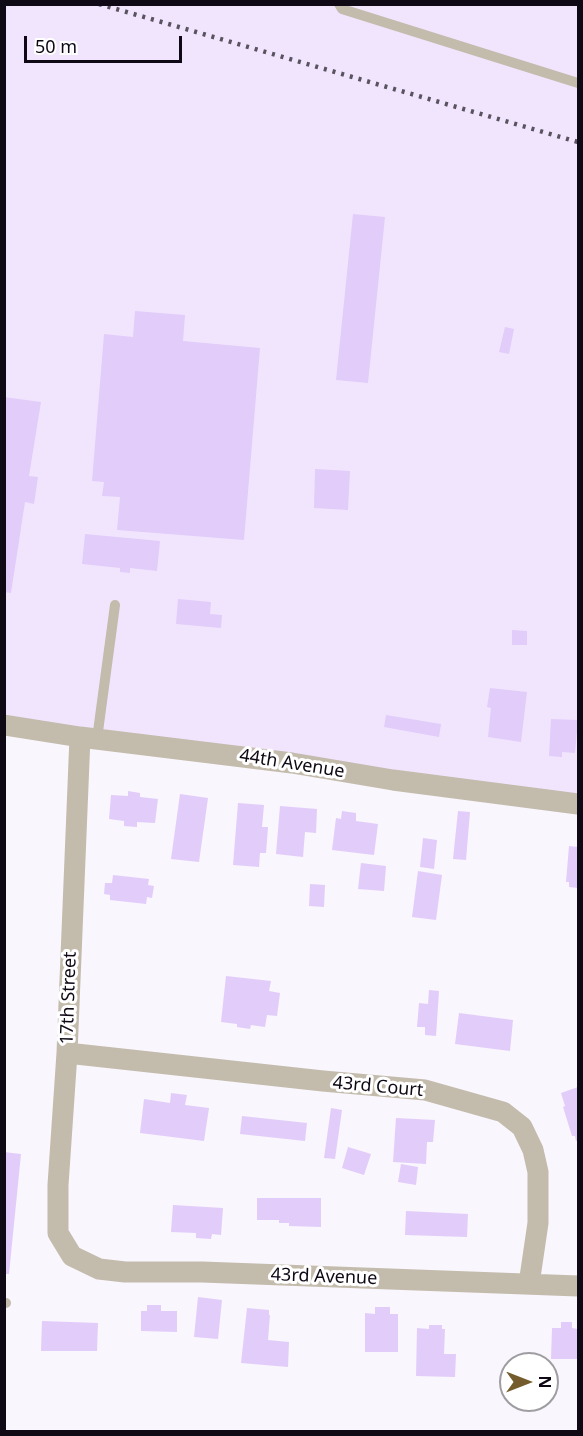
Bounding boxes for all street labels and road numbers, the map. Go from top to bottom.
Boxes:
street label: 44th Avenue [238,745,346,783]
street label: 17th Street [57,951,81,1045]
street label: 43rd Court [332,1072,424,1102]
street label: 43rd Avenue [270,1264,378,1290]

